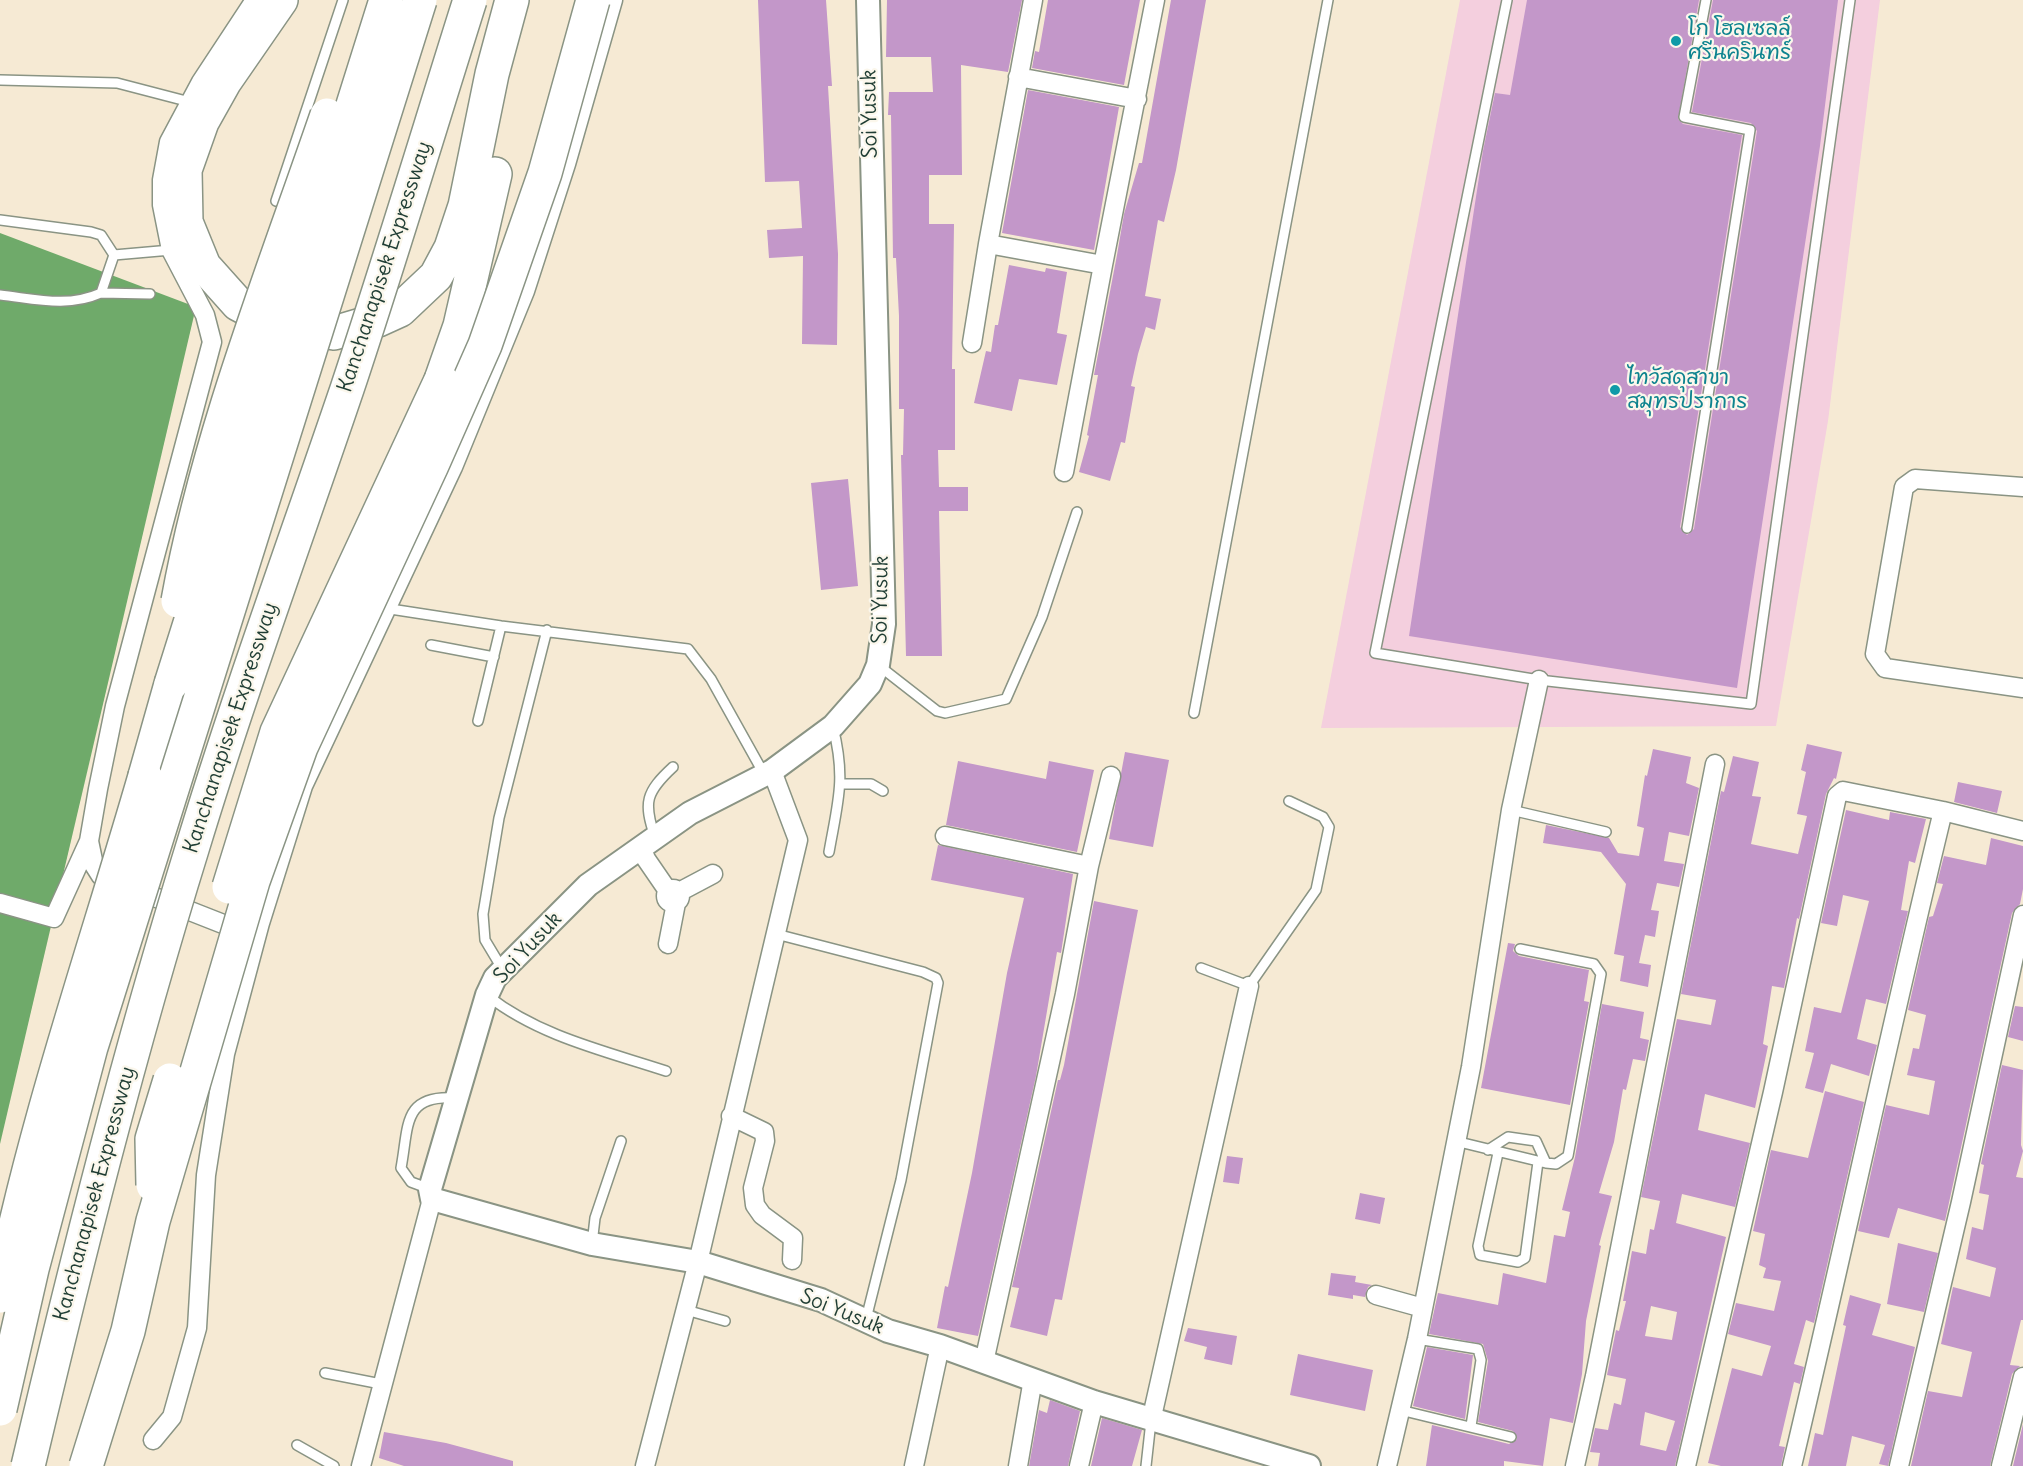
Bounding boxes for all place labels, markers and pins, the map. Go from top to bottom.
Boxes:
place label: โก โฮลเซลล์ ศรีนครินทร์ [1688,16,1791,66]
marker: โก โฮลเซลล์ ศรีนครินทร์ [1669,34,1683,48]
place label: ไทวัสดุสาขา สมุทรปราการ [1627,365,1747,415]
marker: ไทวัสดุสาขา สมุทรปราการ [1608,383,1622,397]

